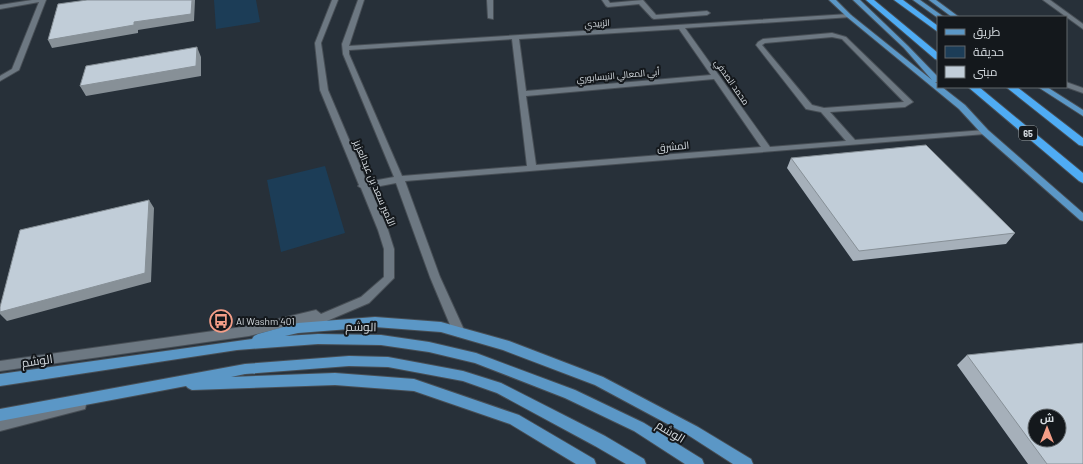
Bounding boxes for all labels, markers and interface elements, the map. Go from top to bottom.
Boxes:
legend [937,16,1067,88]
street label: الزبيدي [584,17,610,31]
text: طريق [973,24,1001,39]
text: حديقة [973,44,1004,59]
street label: محمد الصدفي [711,57,752,108]
text: مبنى [973,64,998,79]
street label: أبي المعالي النيسابوري [576,66,661,86]
road number: 65 [1019,126,1037,140]
street label: الأمير سعد بن عبدالعزيز [350,137,399,228]
street label: المشرق [656,139,690,154]
bus stop icon: Al Washm 401 [208,308,234,334]
place label: Al Washm 401 [236,315,295,327]
street label: الوشم [345,319,377,335]
street label: الوشم [21,351,54,371]
north arrow [1027,408,1067,448]
text: ش [1040,411,1054,425]
street label: الوشم [653,417,688,447]

